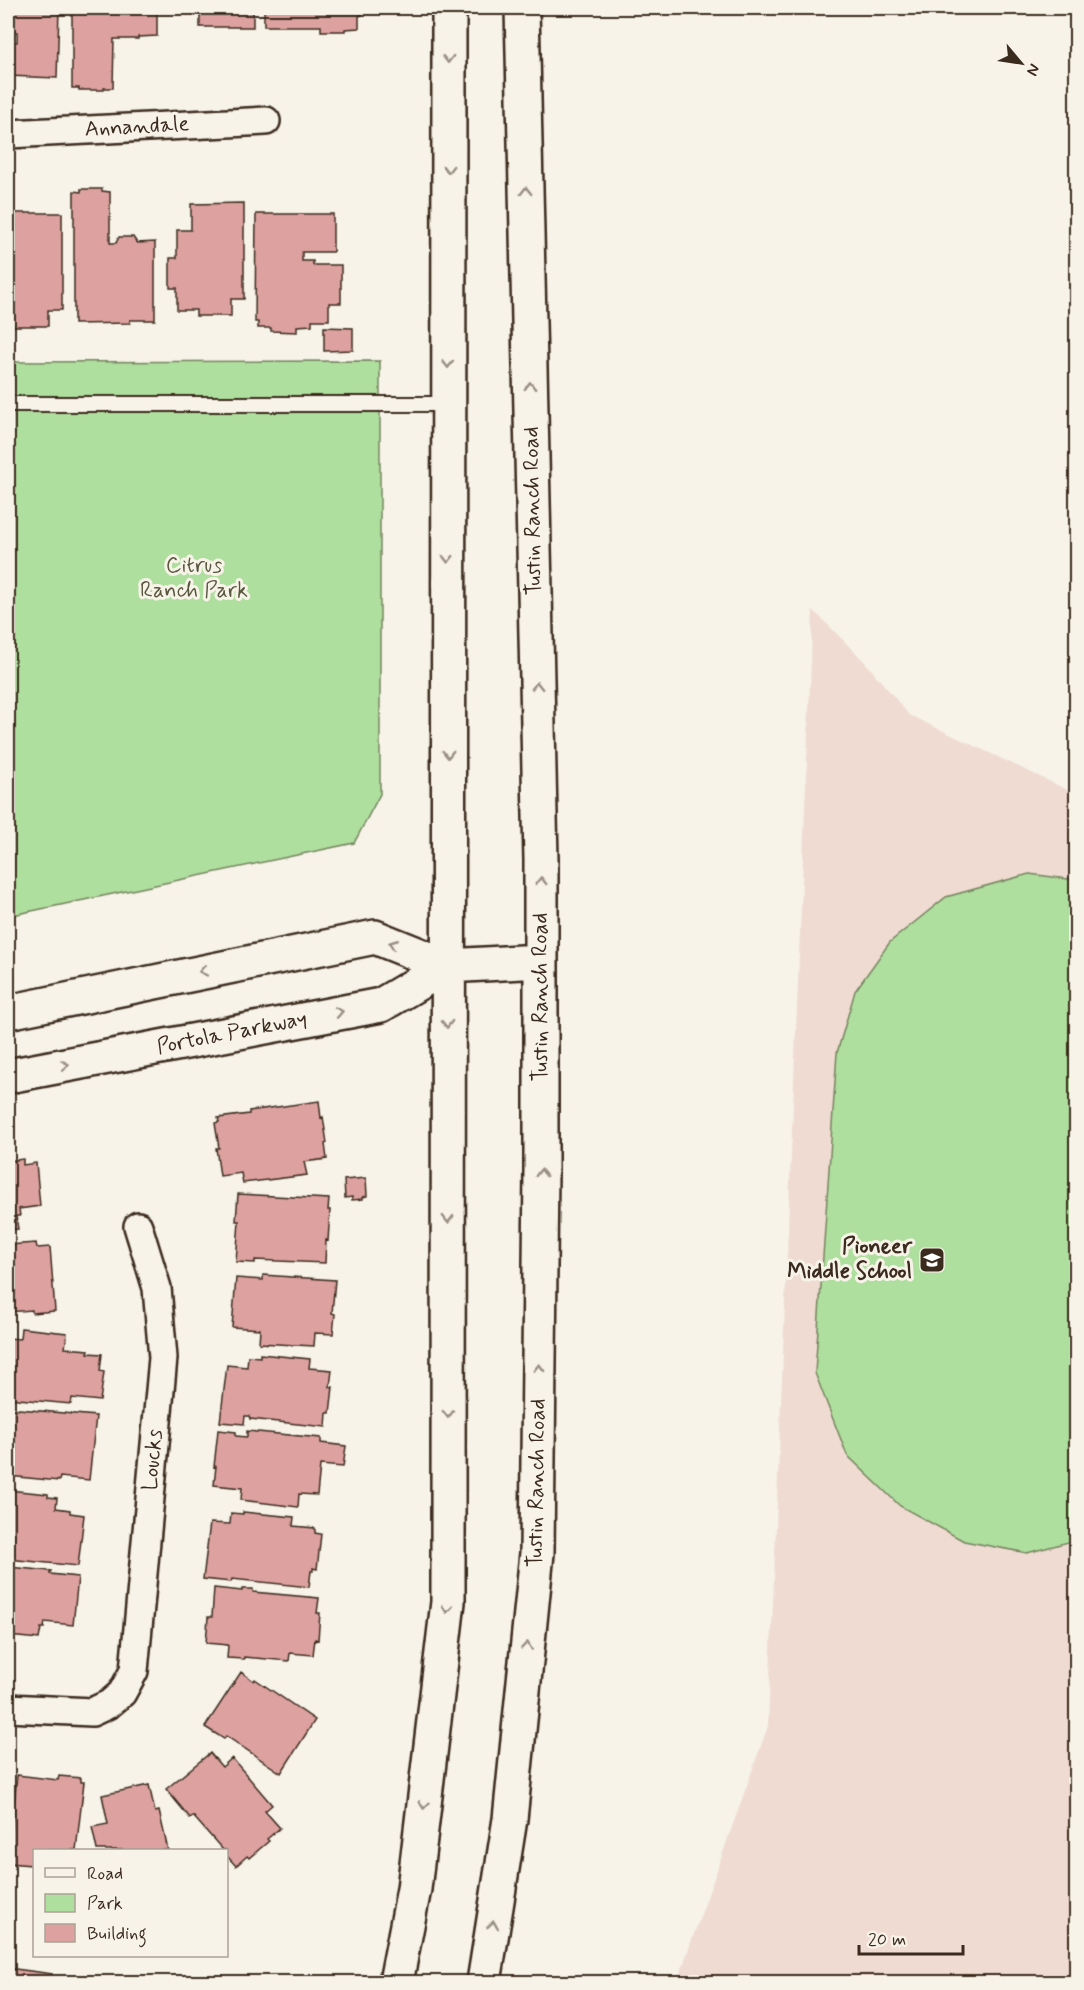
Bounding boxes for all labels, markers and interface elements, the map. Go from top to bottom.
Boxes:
north arrow [991,33,1051,93]
one-way arrow [442,54,454,63]
text: N [1021,60,1045,79]
street label: Annandale [84,110,190,144]
one-way arrow [442,164,454,173]
one-way arrow [520,187,532,196]
one-way arrow [442,359,454,368]
one-way arrow [524,382,537,391]
street label: Tustin Ranch Road [518,426,548,596]
park label: Citrus Ranch Park [140,552,248,605]
one-way arrow [442,554,454,563]
one-way arrow [531,682,543,691]
one-way arrow [442,749,454,758]
one-way arrow [535,877,547,886]
street label: Tustin Ranch Road [527,913,555,1081]
one-way arrow [388,939,399,951]
one-way arrow [198,964,208,977]
street label: Portola Parkway [155,1005,309,1061]
one-way arrow [334,1006,344,1019]
one-way arrow [441,1020,453,1029]
one-way arrow [60,1059,70,1072]
one-way arrow [535,1168,547,1177]
one-way arrow [442,1215,454,1224]
place label: Pioneer Middle School [787,1233,913,1286]
school or university icon: Pioneer Middle School [917,1245,947,1275]
one-way arrow [533,1363,545,1372]
street label: Tustin Ranch Road [522,1398,552,1568]
one-way arrow [442,1410,454,1419]
street label: Loucks [136,1428,170,1492]
one-way arrow [441,1604,454,1614]
one-way arrow [521,1642,533,1651]
one-way arrow [418,1801,431,1810]
legend [33,1849,228,1957]
text: Road [87,1862,123,1886]
text: Park [87,1892,123,1916]
scale bar [859,1918,962,1956]
one-way arrow [486,1920,499,1930]
text: Building [87,1922,147,1948]
text: 20 m [868,1928,906,1952]

